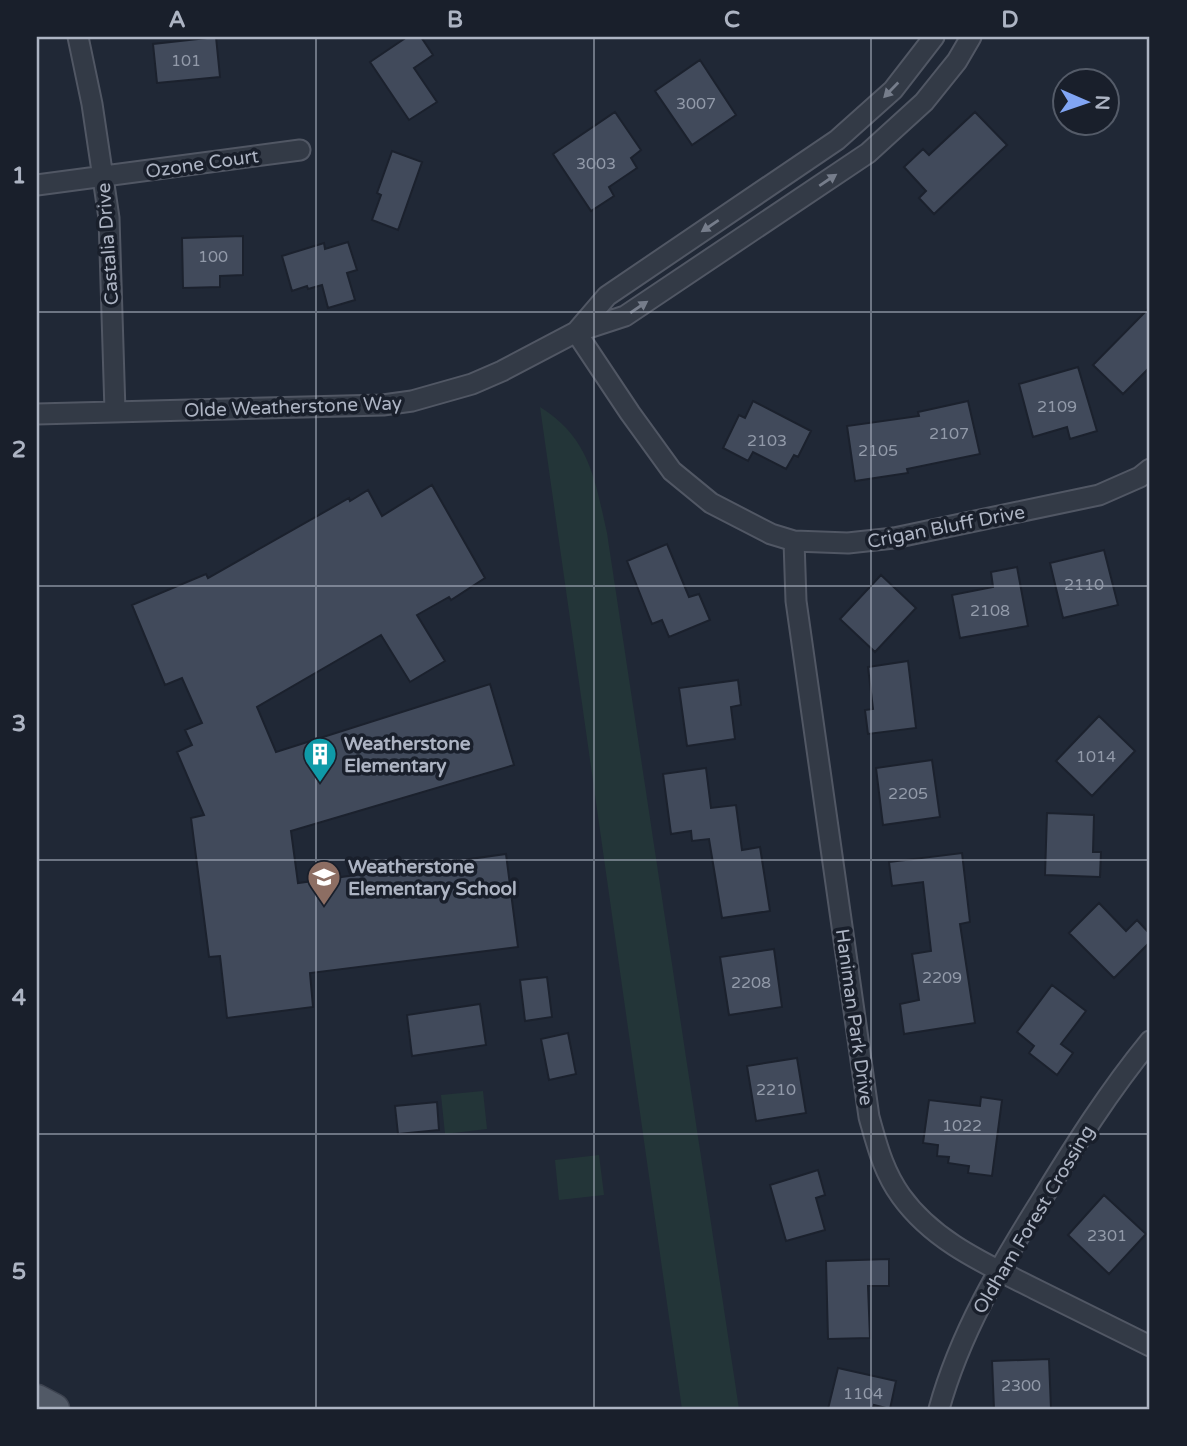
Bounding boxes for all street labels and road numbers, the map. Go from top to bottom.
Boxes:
street label: Ozone Court [144,145,260,183]
street label: Castalia Drive [93,182,123,306]
street label: Olde Weatherstone Way [184,392,402,422]
street label: Crigan Bluff Drive [866,501,1027,553]
street label: Haniman Park Drive [831,927,877,1107]
street label: Oldham Forest Crossing [969,1121,1099,1318]

